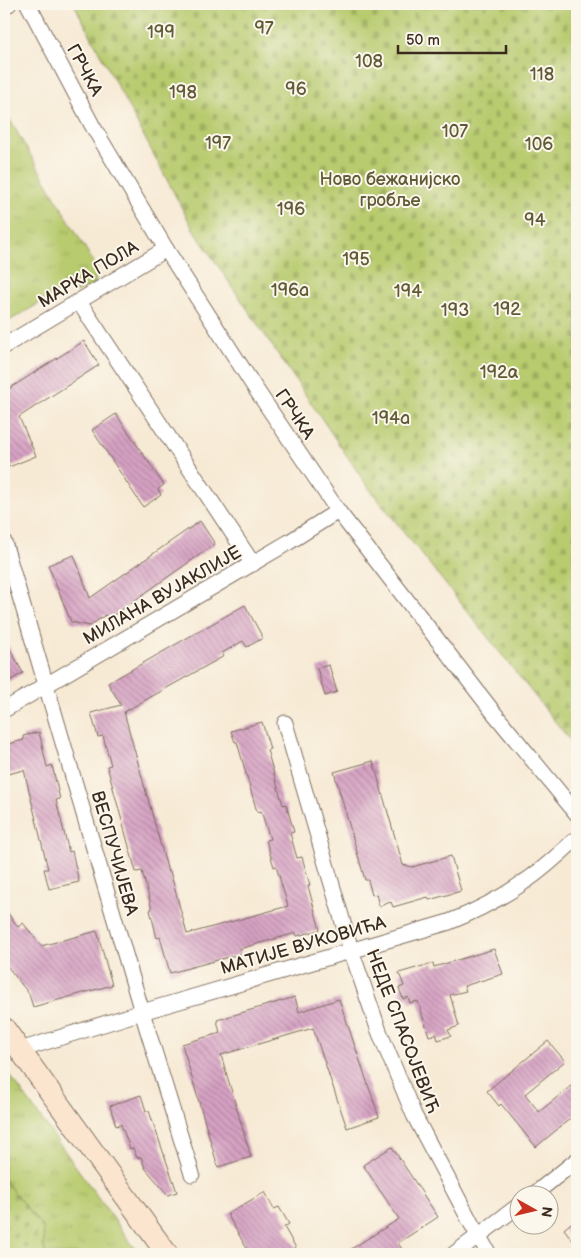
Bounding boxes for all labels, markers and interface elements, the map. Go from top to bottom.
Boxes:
park label: 97 [254,18,274,39]
park label: 199 [147,22,175,43]
scale bar [398,22,506,54]
text: 50 m [406,31,440,50]
street label: ГРЧКА [62,41,107,100]
park label: 108 [355,51,383,72]
park label: 118 [530,64,554,85]
park label: 96 [285,79,307,100]
park label: 198 [169,82,197,103]
park label: 107 [442,121,468,142]
park label: 197 [205,133,231,154]
park label: 106 [525,134,553,155]
park label: Ново бежанијско гробље [319,169,461,211]
park label: 196 [277,199,305,220]
park label: 94 [524,210,546,231]
street label: МАРКА ПОЛА [34,236,142,313]
park label: 195 [342,249,370,270]
park label: 196a [271,280,309,301]
park label: 194 [394,281,422,302]
park label: 192 [493,299,521,320]
park label: 193 [441,300,469,321]
park label: 192а [480,362,519,383]
street label: ГРЧКА [270,385,319,443]
park label: 194a [372,408,410,429]
street label: МИЛАНА ВУЈАКЛИЈЕ [79,542,245,649]
street label: ВЕСПУЧИЈЕВА [87,789,142,918]
street label: МАТИЈЕ ВУКОВИЋА [218,912,388,979]
street label: НЕДЕ СПАСОЈЕВИЋ [362,946,444,1116]
north arrow [508,1186,558,1236]
text: N [537,1205,556,1218]

